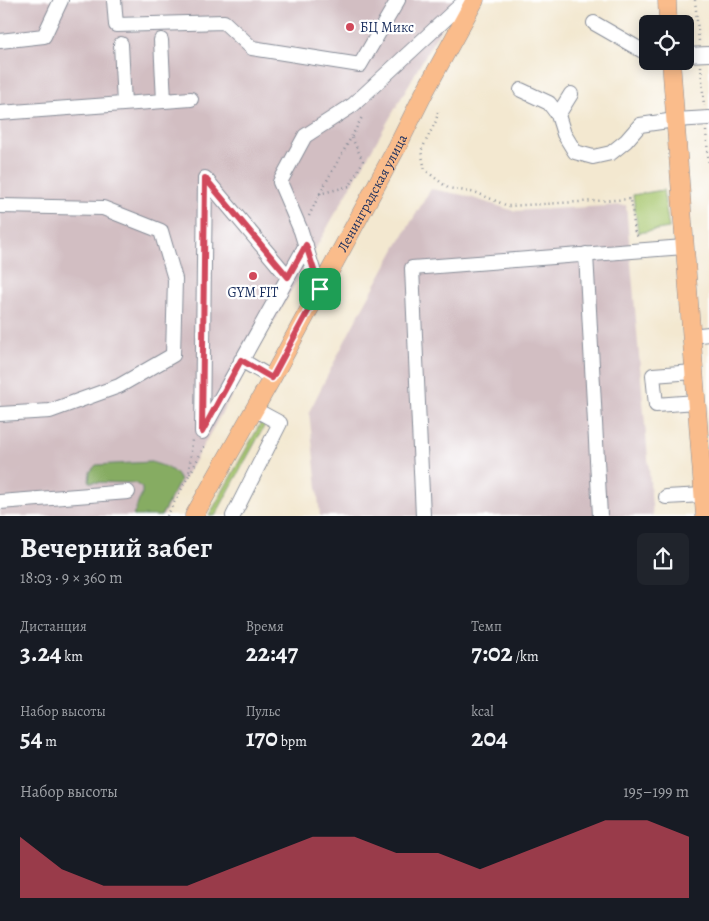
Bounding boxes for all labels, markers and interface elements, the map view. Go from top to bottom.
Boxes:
map controls [639,15,694,70]
button: locate [639,15,694,70]
place label: БЦ Микс [360,18,414,37]
marker: БЦ Микс [344,21,356,33]
street label: Ленинградская улица [333,130,412,255]
pin [299,268,341,310]
marker: GYM FIT [247,270,259,282]
icon: arrive [306,275,334,303]
place label: GYM FIT [228,283,279,302]
text: Вечерний забег [20,529,212,567]
button: share [637,533,689,585]
text: 18:03 · 9 × 360 m [20,567,123,589]
text: Дистанция [20,617,87,636]
text: Время [246,617,284,636]
text: Темп [471,617,502,636]
text: 3.24 [20,636,61,670]
text: 22:47 [246,636,298,670]
text: 7:02 [471,636,513,670]
text: km [61,647,83,666]
text: /km [513,647,539,666]
text: Набор высоты [20,702,106,721]
text: Пульс [246,702,281,721]
text: kcal [471,702,494,721]
text: 54 [20,721,42,755]
text: 170 [246,721,278,755]
text: 204 [471,721,508,755]
text: m [42,732,57,751]
text: bpm [278,732,307,751]
text: Набор высоты [20,781,118,803]
text: 195–199 m [623,781,689,803]

